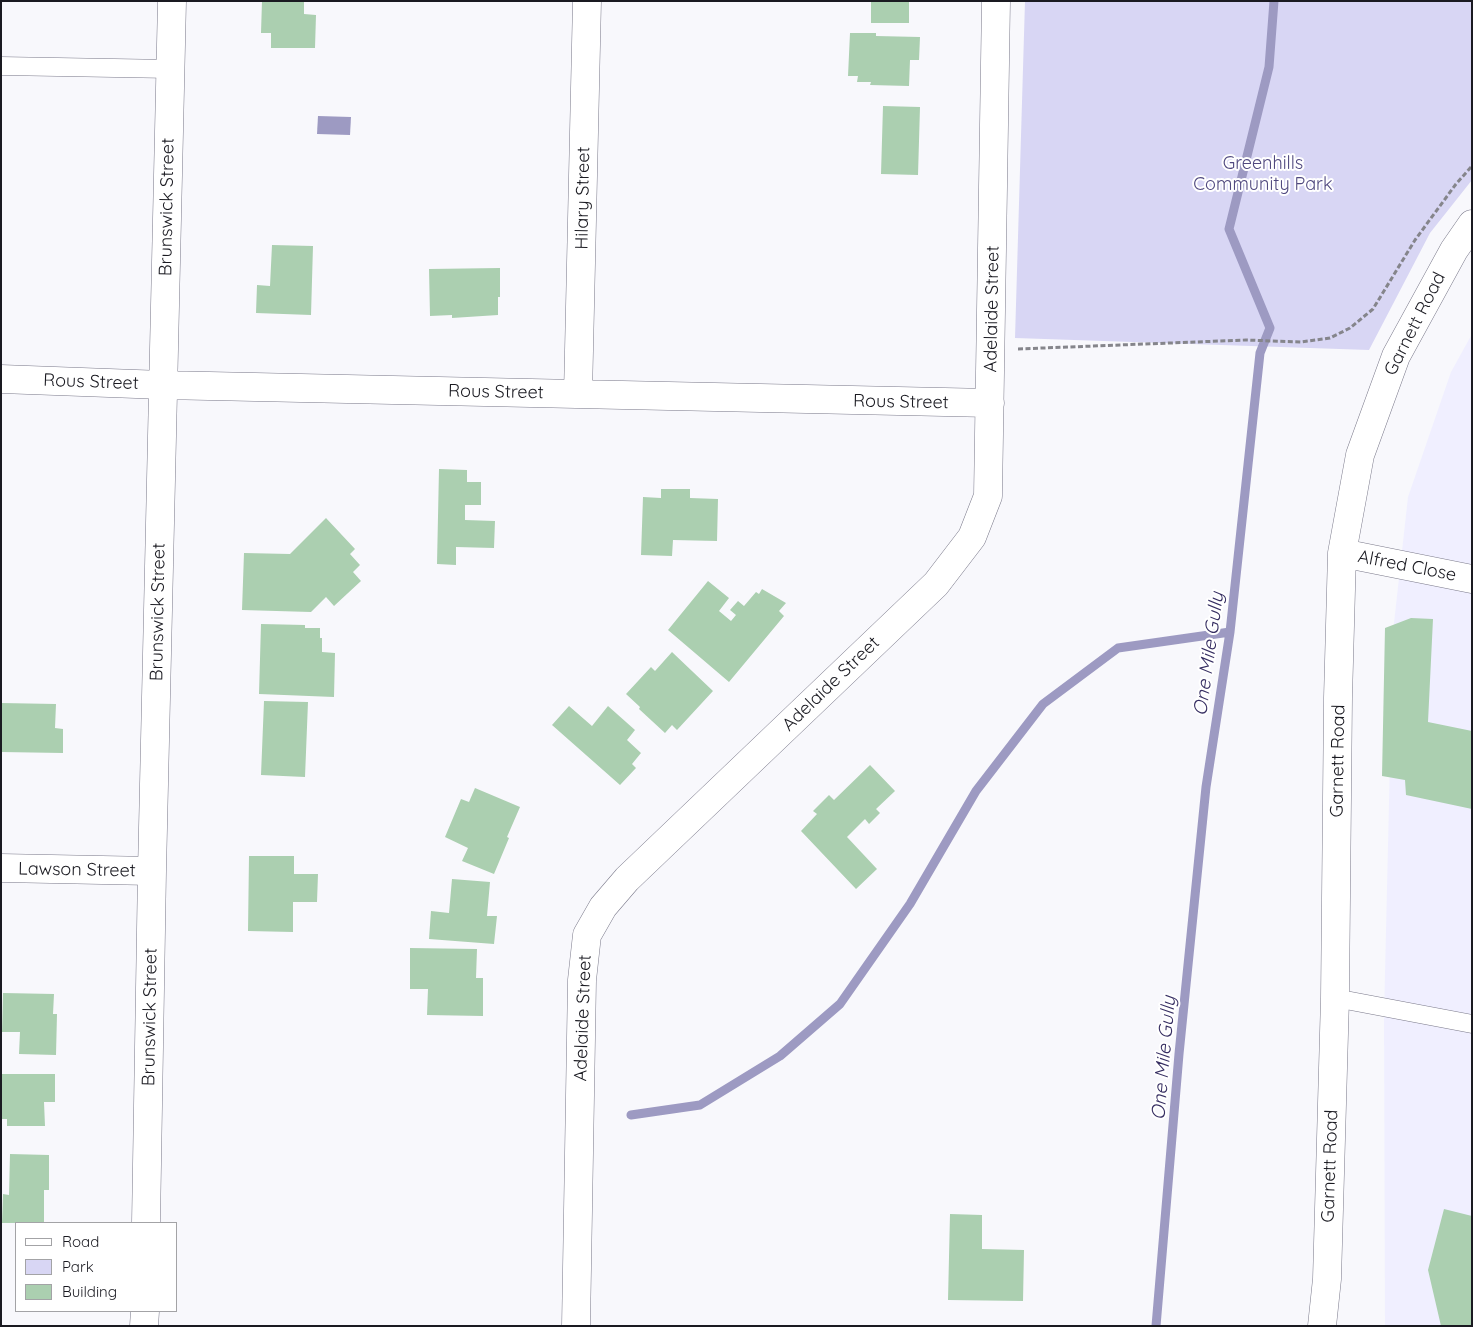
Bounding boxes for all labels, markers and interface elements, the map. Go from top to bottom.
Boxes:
street label: Brunswick Street [155,138,179,276]
street label: Hilary Street [571,146,595,250]
park label: Greenhills Community Park [1193,153,1333,195]
street label: Adelaide Street [980,245,1004,373]
street label: Garnett Road [1380,269,1450,379]
street label: Rous Street [43,370,139,394]
street label: Rous Street [448,380,544,404]
street label: Rous Street [853,390,949,414]
street label: Brunswick Street [146,543,170,681]
street label: Alfred Close [1356,546,1458,586]
water label: One Mile Gully [1189,591,1229,717]
street label: Adelaide Street [778,632,884,736]
street label: Garnett Road [1326,704,1350,818]
street label: Lawson Street [18,858,136,882]
street label: Brunswick Street [138,948,162,1086]
street label: Adelaide Street [570,954,596,1082]
water label: One Mile Gully [1147,995,1181,1121]
street label: Garnett Road [1317,1109,1343,1223]
legend [15,1222,178,1312]
text: Road [62,1232,99,1251]
text: Park [62,1257,94,1276]
text: Building [62,1282,117,1301]

